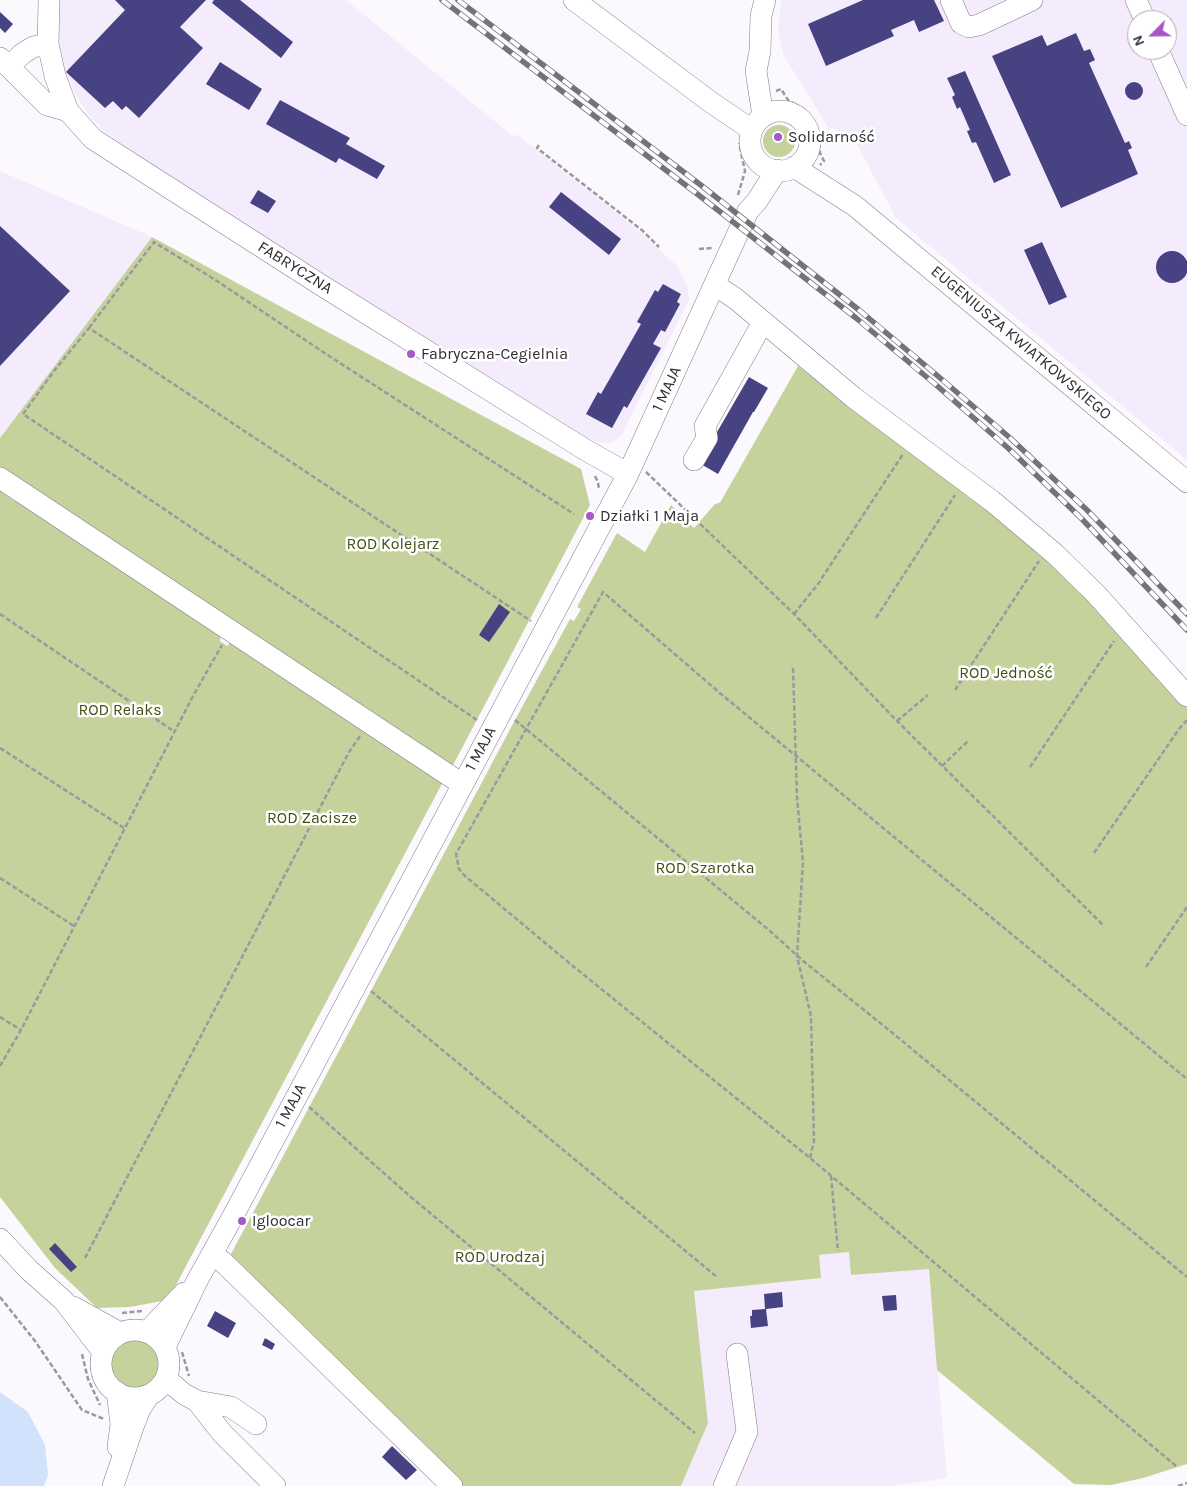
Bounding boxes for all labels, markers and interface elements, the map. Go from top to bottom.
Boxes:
north arrow [1127,10,1177,60]
text: N [1129,33,1148,49]
place label: Solidarność [788,127,875,147]
marker: Solidarność [772,131,784,143]
street label: FABRYCZNA [254,238,336,298]
street label: EUGENIUSZA KWIATKOWSKIEGO [927,262,1115,424]
place label: Fabryczna-Cegielnia [421,344,568,364]
marker: Fabryczna-Cegielnia [405,348,417,360]
street label: 1 MAJA [648,363,686,415]
place label: Działki 1 Maja [600,506,699,526]
marker: Działki 1 Maja [584,510,596,522]
park label: ROD Kolejarz [347,534,439,554]
park label: ROD Jedność [959,663,1053,683]
park label: ROD Relaks [78,700,162,720]
street label: 1 MAJA [461,724,501,774]
park label: ROD Zacisze [267,808,357,828]
park label: ROD Szarotka [656,858,754,878]
street label: 1 MAJA [271,1081,311,1131]
place label: Igloocar [252,1211,310,1231]
marker: Igloocar [236,1215,248,1227]
park label: ROD Urodzaj [455,1247,545,1267]

